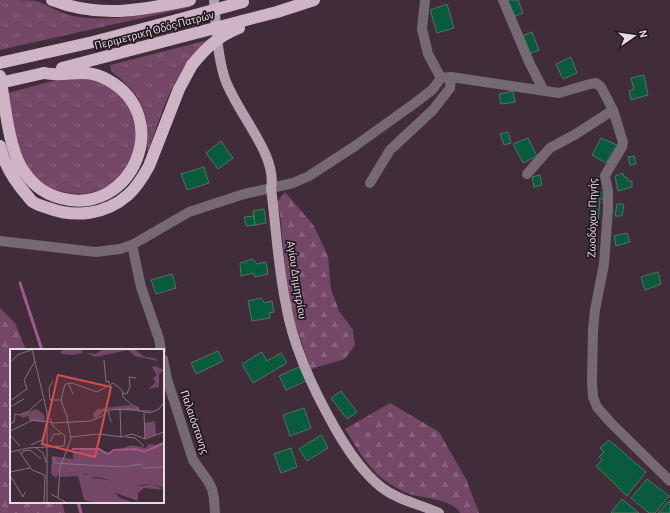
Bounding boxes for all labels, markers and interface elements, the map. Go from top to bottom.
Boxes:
street label: Περιμετρική Οδός Πατρών [93,8,215,53]
north arrow [614,16,654,56]
text: N [637,29,649,39]
street label: Ζωοδόχου Πηγής [585,178,600,258]
street label: Αγίου Δημητρίου [285,240,309,320]
inset map [10,349,164,503]
street label: Παλαιόστανης [178,389,212,456]

